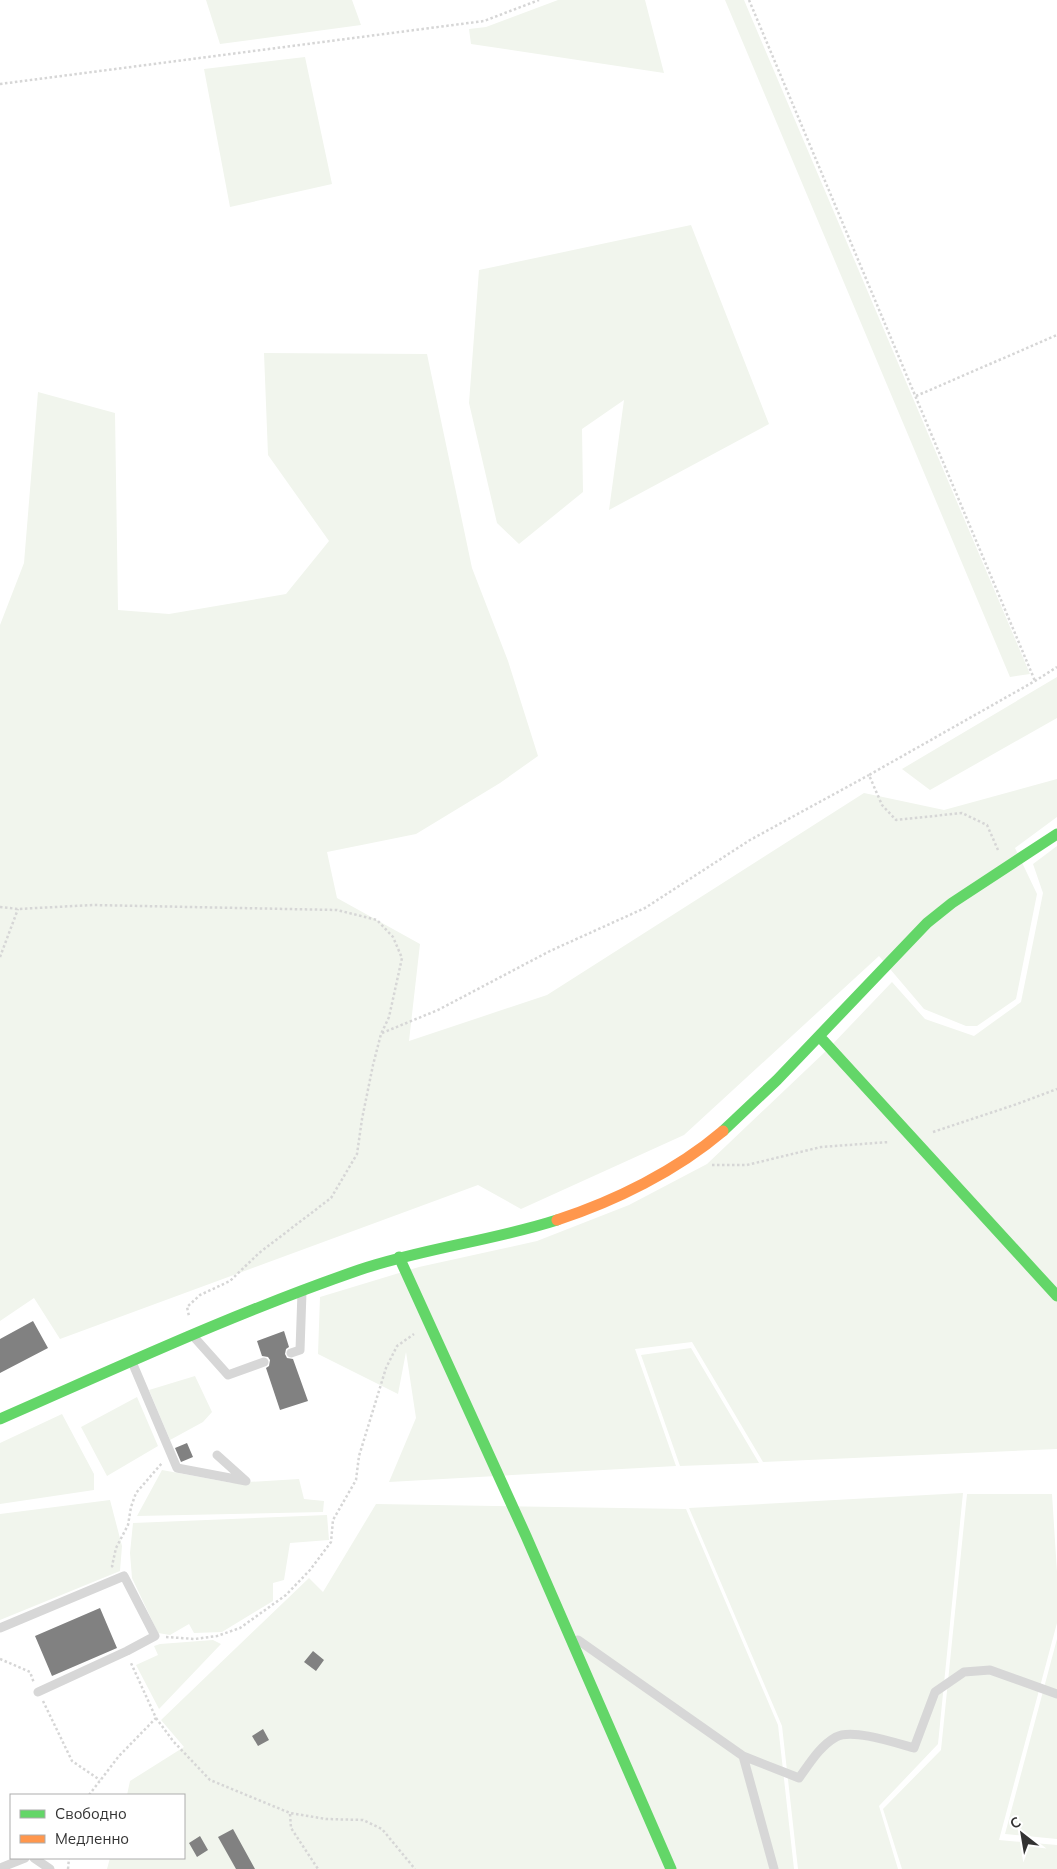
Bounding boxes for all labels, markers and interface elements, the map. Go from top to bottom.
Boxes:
legend [10,1794,185,1859]
text: Свободно [55,1804,127,1823]
north arrow [997,1809,1047,1859]
text: С [1007,1813,1024,1833]
text: Медленно [55,1829,129,1848]

